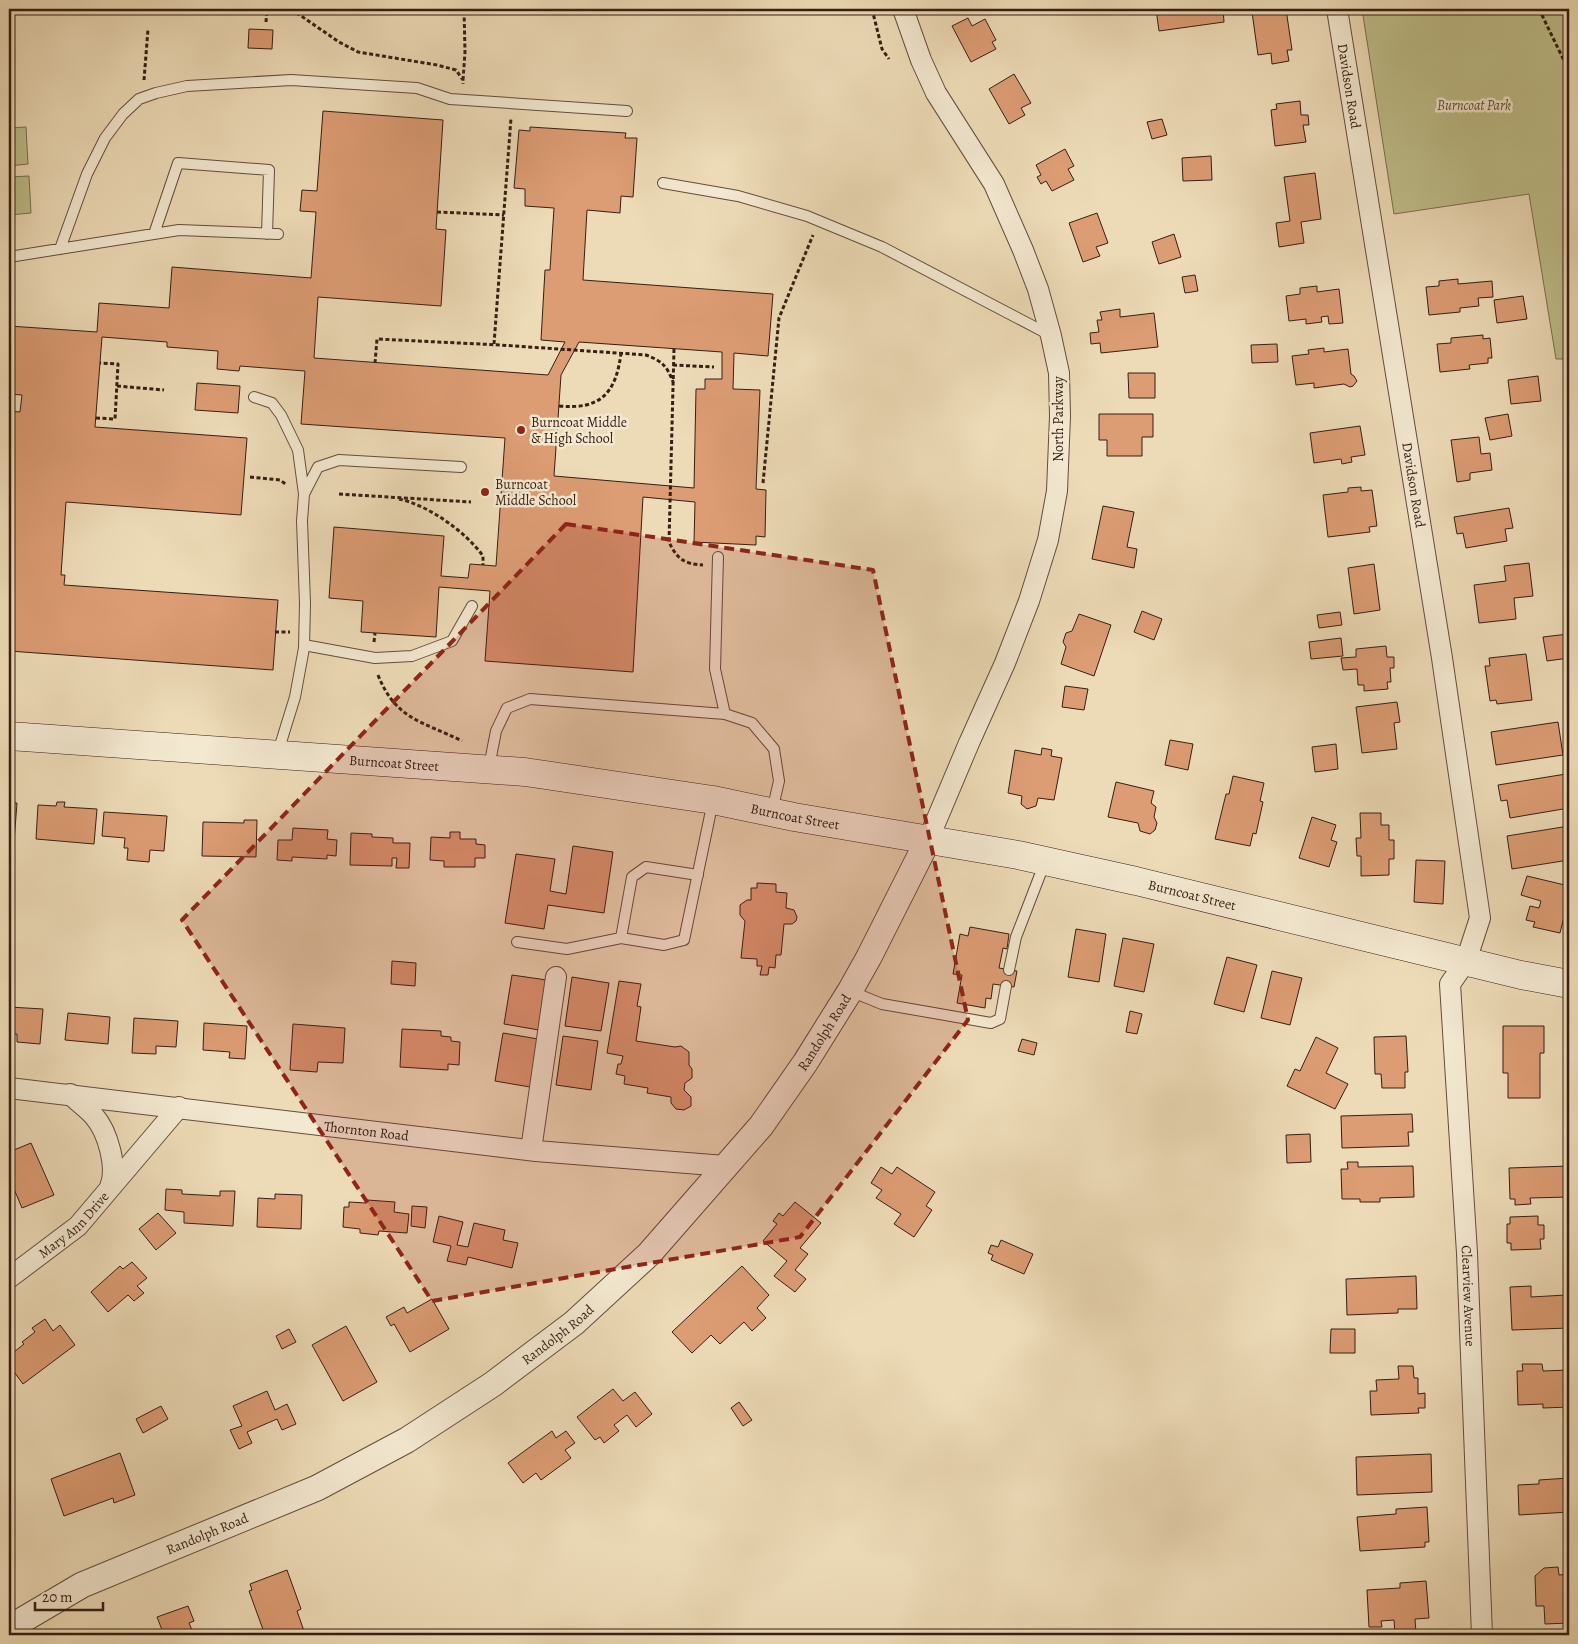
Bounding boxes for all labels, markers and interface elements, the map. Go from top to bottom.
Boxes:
street label: Davidson Road [1333,42,1365,131]
park label: Burncoat Park [1437,96,1511,115]
street label: North Parkway [1049,376,1068,462]
place label: Burncoat Middle & High School [531,413,627,448]
marker: Burncoat Middle & High School [515,424,527,436]
street label: Davidson Road [1397,441,1430,529]
place label: Burncoat Middle School [495,475,577,510]
marker: Burncoat Middle School [479,486,491,498]
street label: Burncoat Street [348,751,440,776]
street label: Burncoat Street [749,799,841,835]
street label: Burncoat Street [1146,875,1239,915]
street label: Randolph Road [793,990,856,1075]
street label: Thornton Road [323,1117,410,1146]
street label: Mary Ann Drive [35,1188,113,1263]
street label: Clearview Avenue [1457,1245,1480,1347]
street label: Randolph Road [518,1300,599,1369]
street label: Randolph Road [163,1508,252,1559]
scale bar [35,1579,102,1611]
text: 20 m [42,1587,73,1607]

